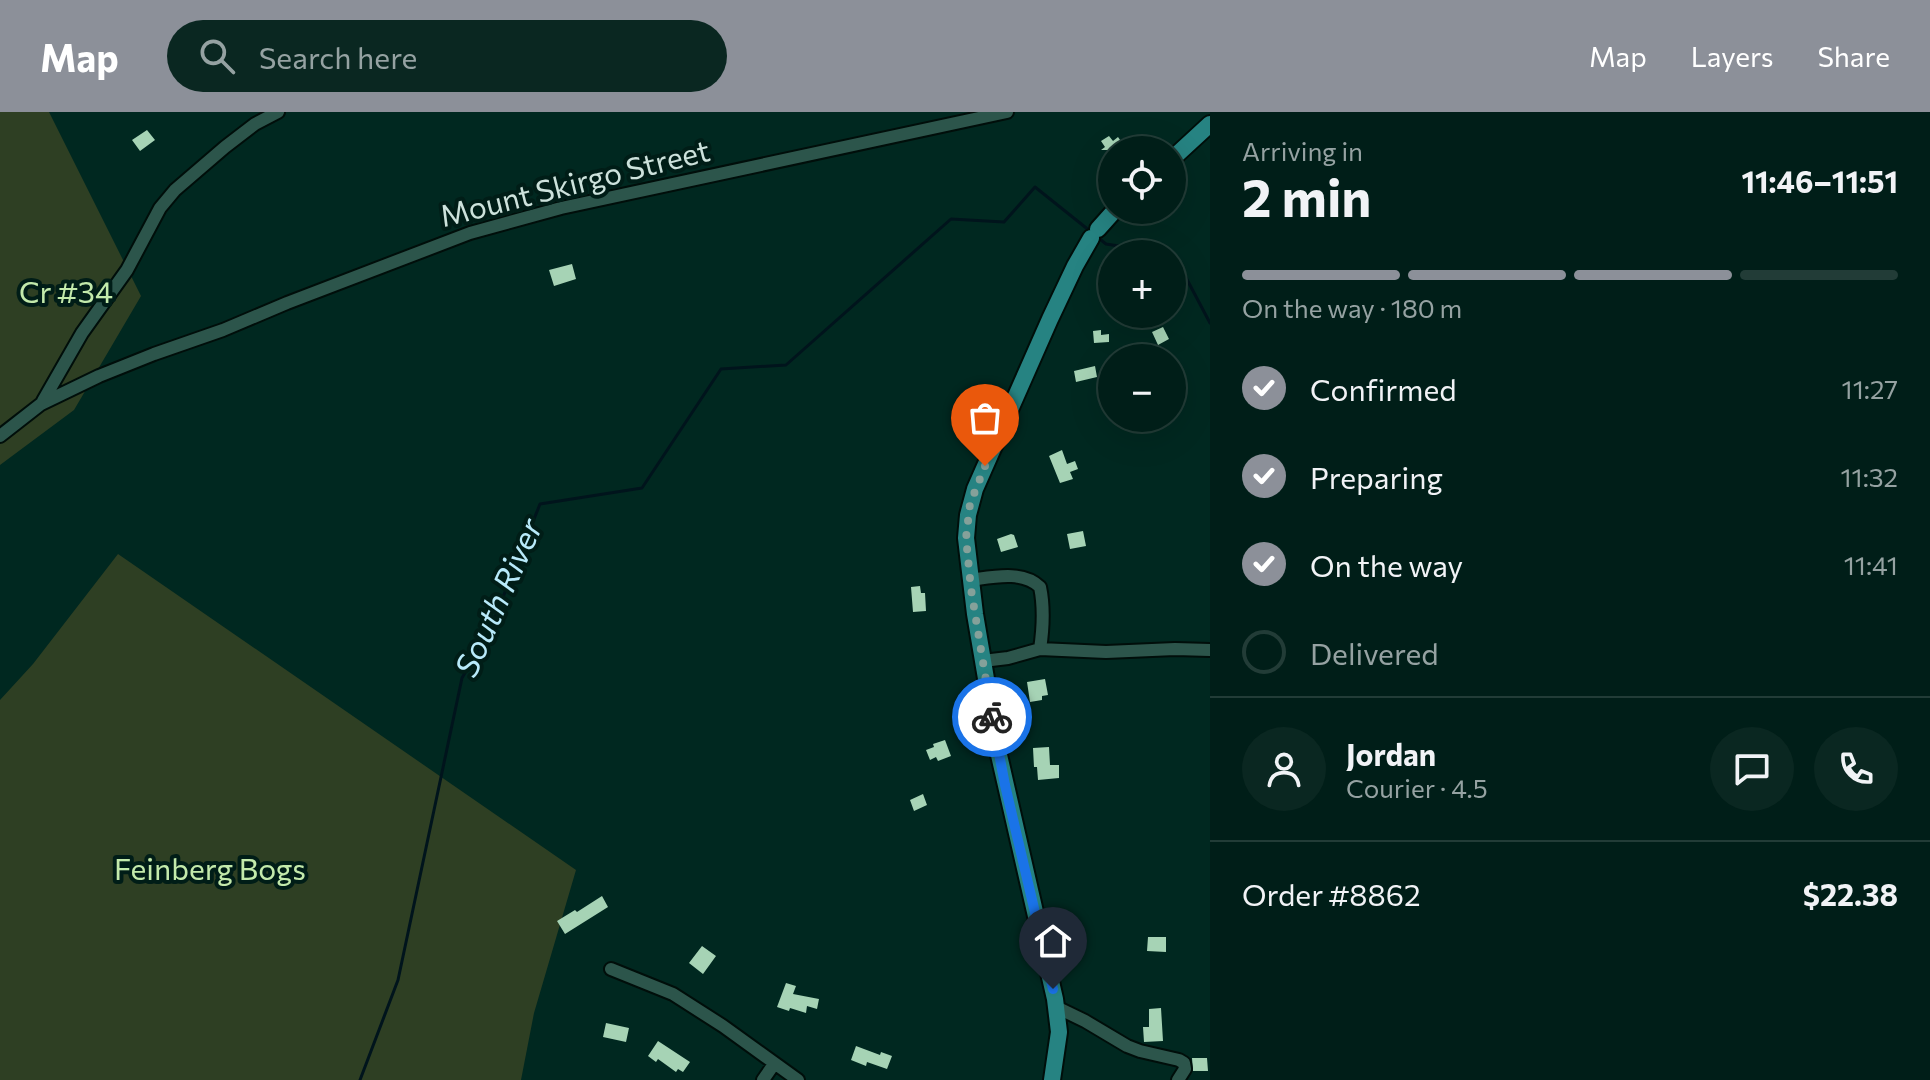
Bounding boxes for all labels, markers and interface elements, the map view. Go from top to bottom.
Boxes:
search box [167,20,727,92]
text: Map [40,33,119,80]
icon: search [195,34,239,78]
text: Search here [259,38,417,75]
text: Map [1589,39,1647,73]
text: Layers [1691,39,1773,73]
text: Share [1817,39,1890,73]
street label: Mount Skirgo Street [436,130,713,233]
text: Arriving in [1242,135,1363,166]
map controls [1098,136,1186,432]
button: locate [1098,136,1186,224]
text: 11:46–11:51 [1741,162,1898,199]
text: 2 min [1242,164,1371,228]
button: + [1098,240,1186,328]
park label: Cr #34 [19,272,113,309]
text: On the way · 180 m [1242,292,1462,323]
button: − [1098,344,1186,432]
icon: check [1242,366,1286,410]
text: Confirmed [1310,370,1457,407]
text: 11:27 [1842,373,1898,404]
pin [951,384,1019,466]
icon: bag [963,396,1007,440]
icon: check [1242,454,1286,498]
text: Preparing [1310,458,1443,495]
text: 11:32 [1840,461,1898,492]
water label: South River [445,511,550,682]
icon: check [1242,542,1286,586]
text: On the way [1310,546,1463,583]
text: 11:41 [1844,549,1898,580]
text: Delivered [1310,634,1439,671]
courier [952,677,1032,757]
icon: bike [970,695,1014,739]
button: person [1242,727,1326,811]
button: chat [1710,727,1794,811]
button: phone [1814,727,1898,811]
text: Jordan [1346,735,1436,772]
text: Courier · 4.5 [1346,772,1488,803]
park label: Feinberg Bogs [114,849,306,886]
text: Order #8862 [1242,875,1421,912]
text: $22.38 [1803,875,1898,912]
pin [1019,907,1087,989]
icon: home [1031,919,1075,963]

